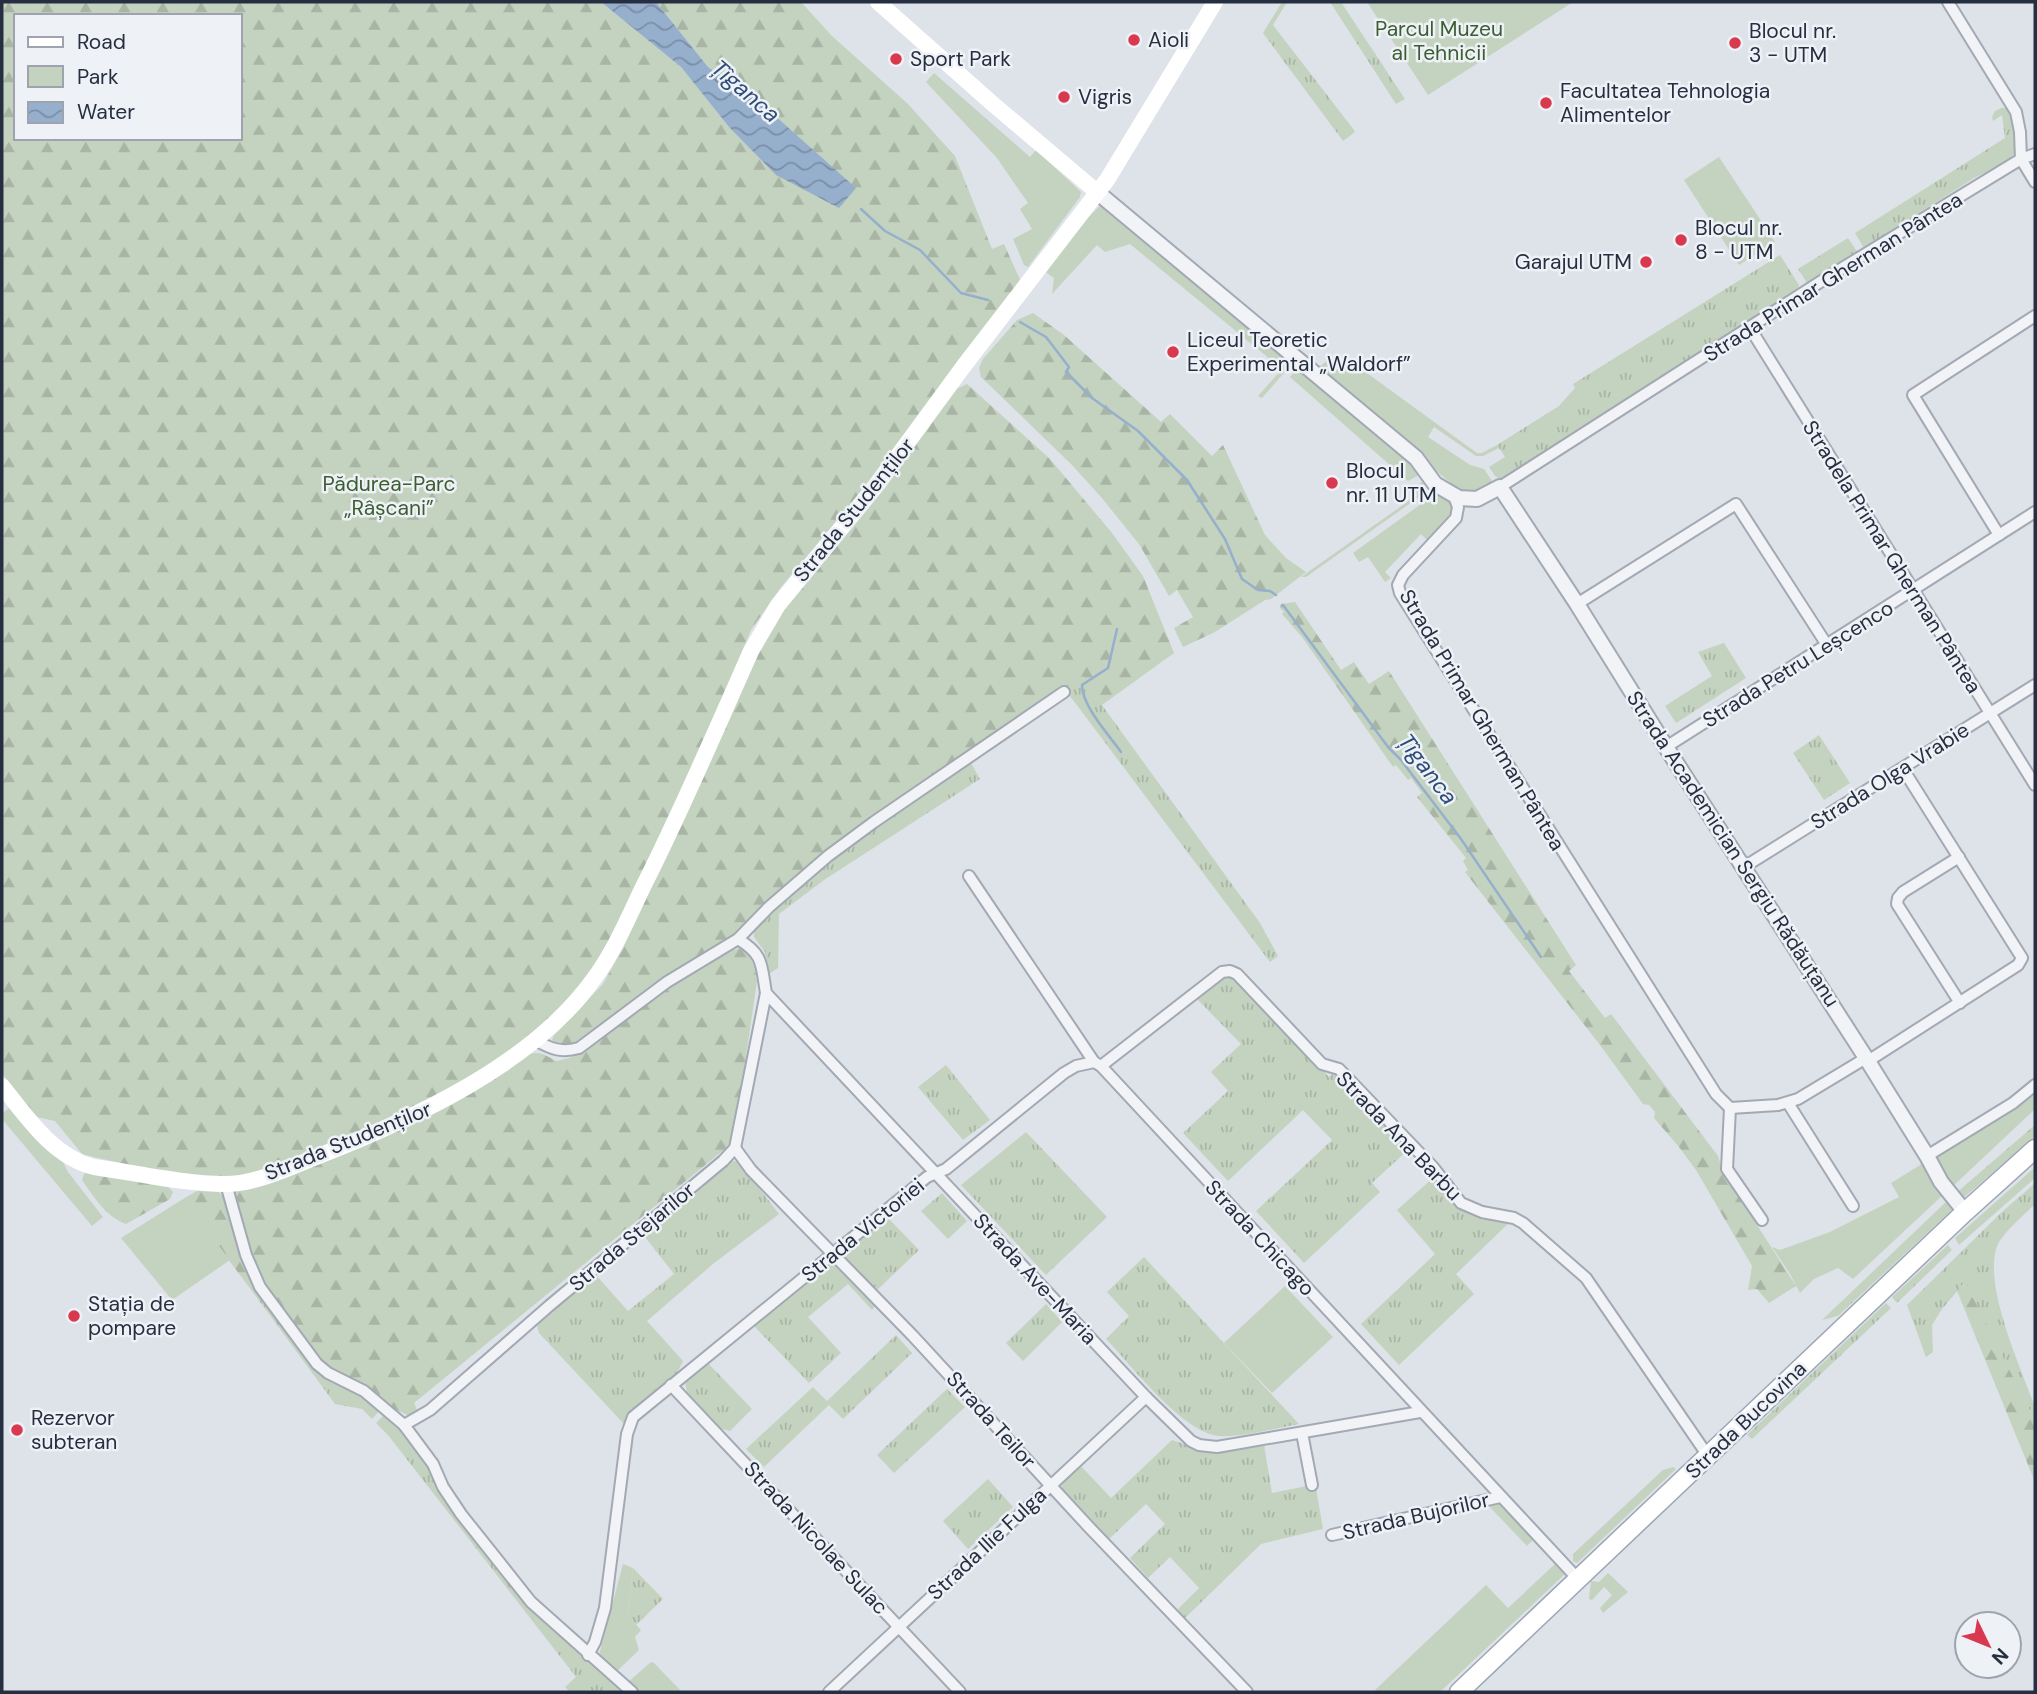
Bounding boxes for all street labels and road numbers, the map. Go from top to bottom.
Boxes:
street label: Strada Primar Gherman Pântea [1698,186,1968,368]
street label: Stradela Primar Gherman Pântea [1796,415,1988,699]
street label: Strada Studenților [787,432,921,588]
street label: Strada Primar Gherman Pântea [1393,584,1571,856]
street label: Strada Petru Leșcenco [1697,594,1899,734]
street label: Strada Academician Sergiu Rădăuțanu [1620,686,1846,1012]
street label: Strada Olga Vrabie [1805,716,1975,836]
street label: Strada Ana Barbu [1330,1065,1468,1207]
street label: Strada Studenților [260,1095,436,1187]
street label: Strada Victoriei [796,1172,930,1288]
street label: Strada Chicago [1199,1174,1321,1302]
street label: Strada Stejarilor [563,1176,701,1298]
street label: Strada Ave-Maria [967,1207,1103,1351]
street label: Strada Bucovina [1679,1355,1813,1485]
street label: Strada Teilor [940,1365,1042,1475]
street label: Strada Nicolae Sulac [738,1455,894,1621]
street label: Strada Ilie Fulga [921,1482,1053,1606]
street label: Strada Bujorilor [1340,1485,1492,1546]

